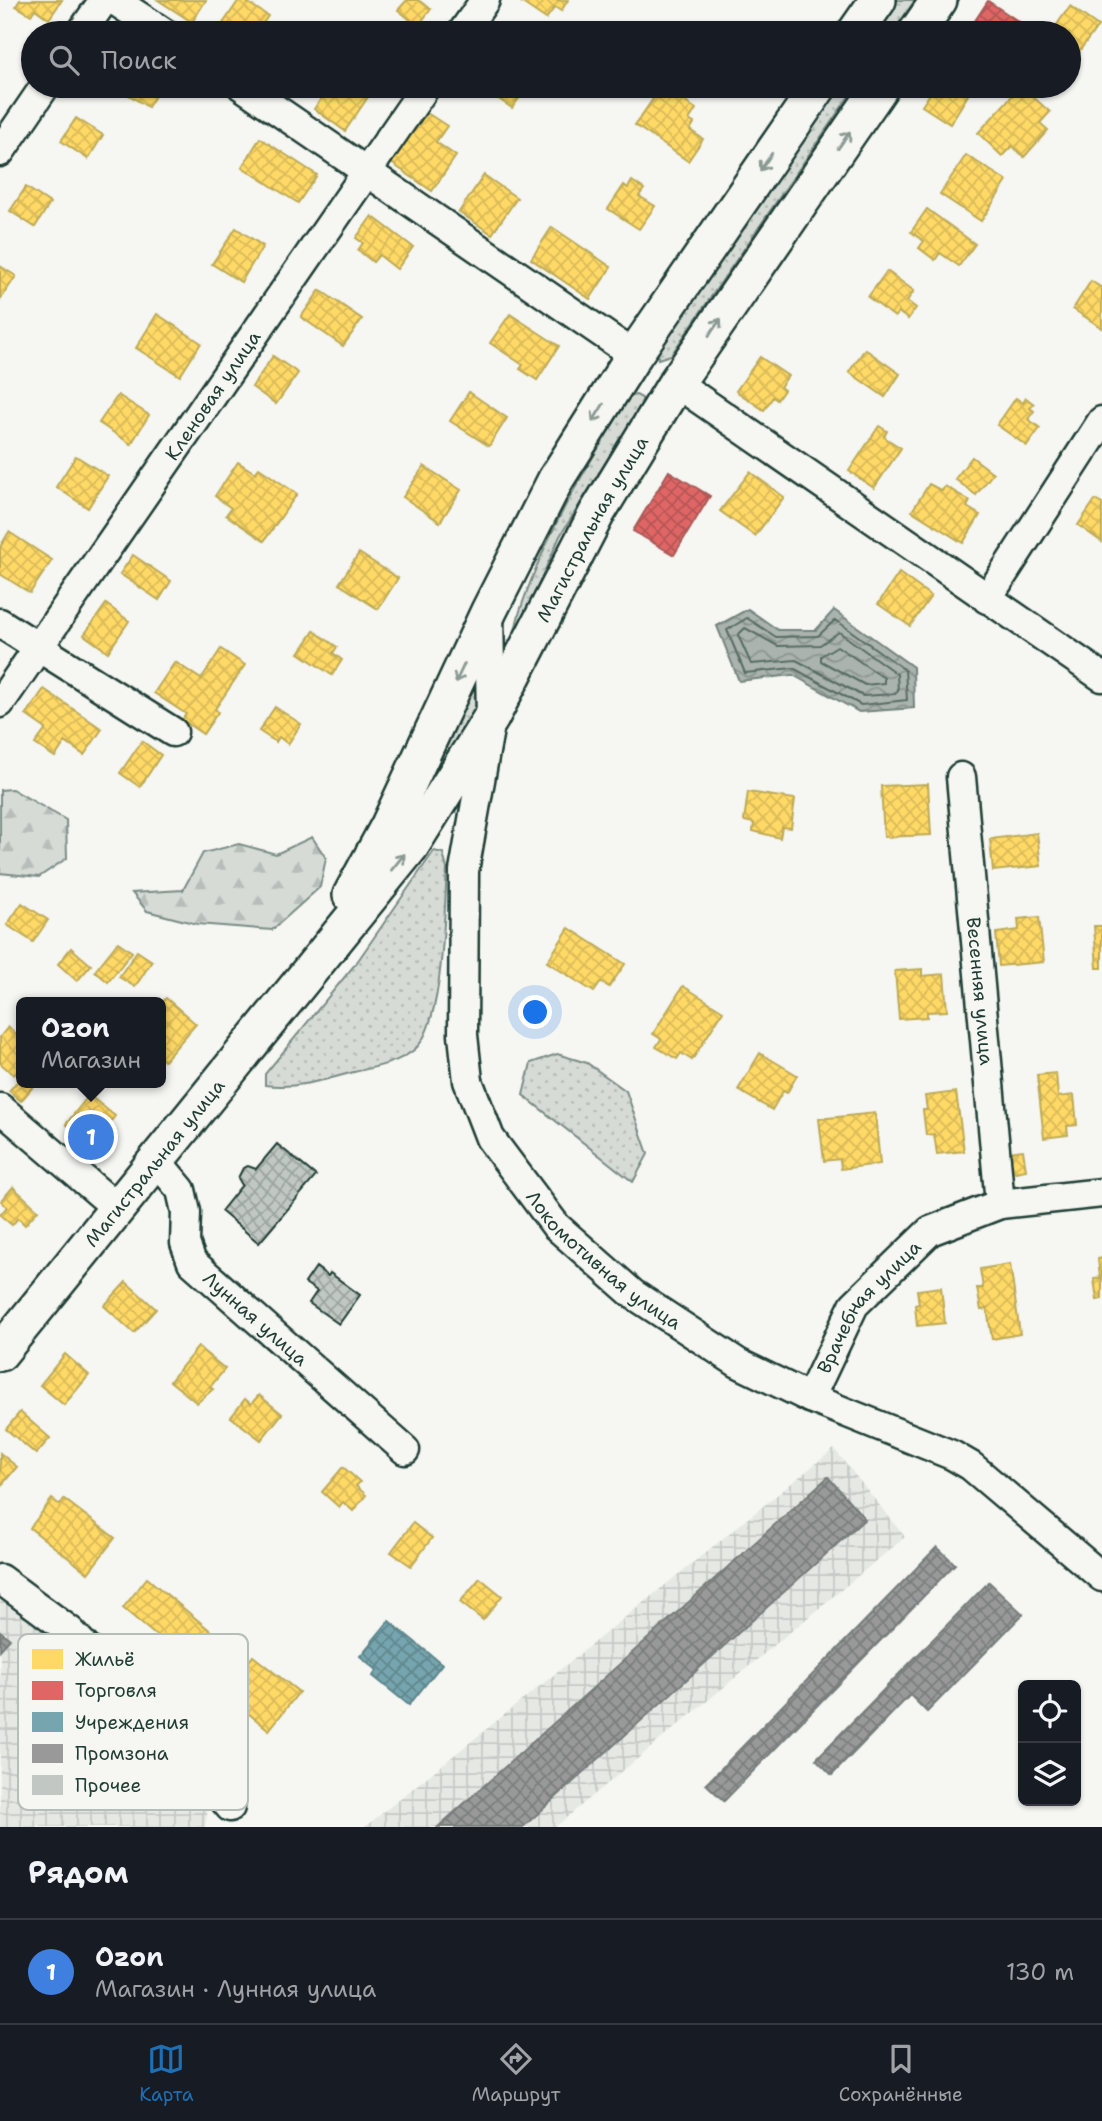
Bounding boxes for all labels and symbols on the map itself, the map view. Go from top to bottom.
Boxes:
one-way arrow [837,130,851,150]
one-way arrow [759,152,773,171]
one-way arrow [708,318,722,337]
street label: Кленовая улица [159,325,266,465]
one-way arrow [591,402,605,422]
street label: Магистральная улица [530,431,654,626]
one-way arrow [453,662,466,683]
one-way arrow [391,854,406,872]
street label: Весенняя улица [961,916,1000,1066]
your location [518,995,552,1029]
street label: Магистральная улица [79,1073,230,1252]
pin: 1 [68,1111,114,1163]
street label: Локомотивная улица [521,1185,686,1335]
street label: Врачебная улица [811,1234,926,1377]
street label: Лунная улица [198,1265,314,1371]
legend [18,1634,248,1810]
text: Жильё [75,1647,135,1672]
text: Торговля [75,1678,157,1703]
text: Учреждения [75,1710,189,1735]
text: Промзона [75,1741,169,1766]
text: Прочее [75,1773,141,1798]

